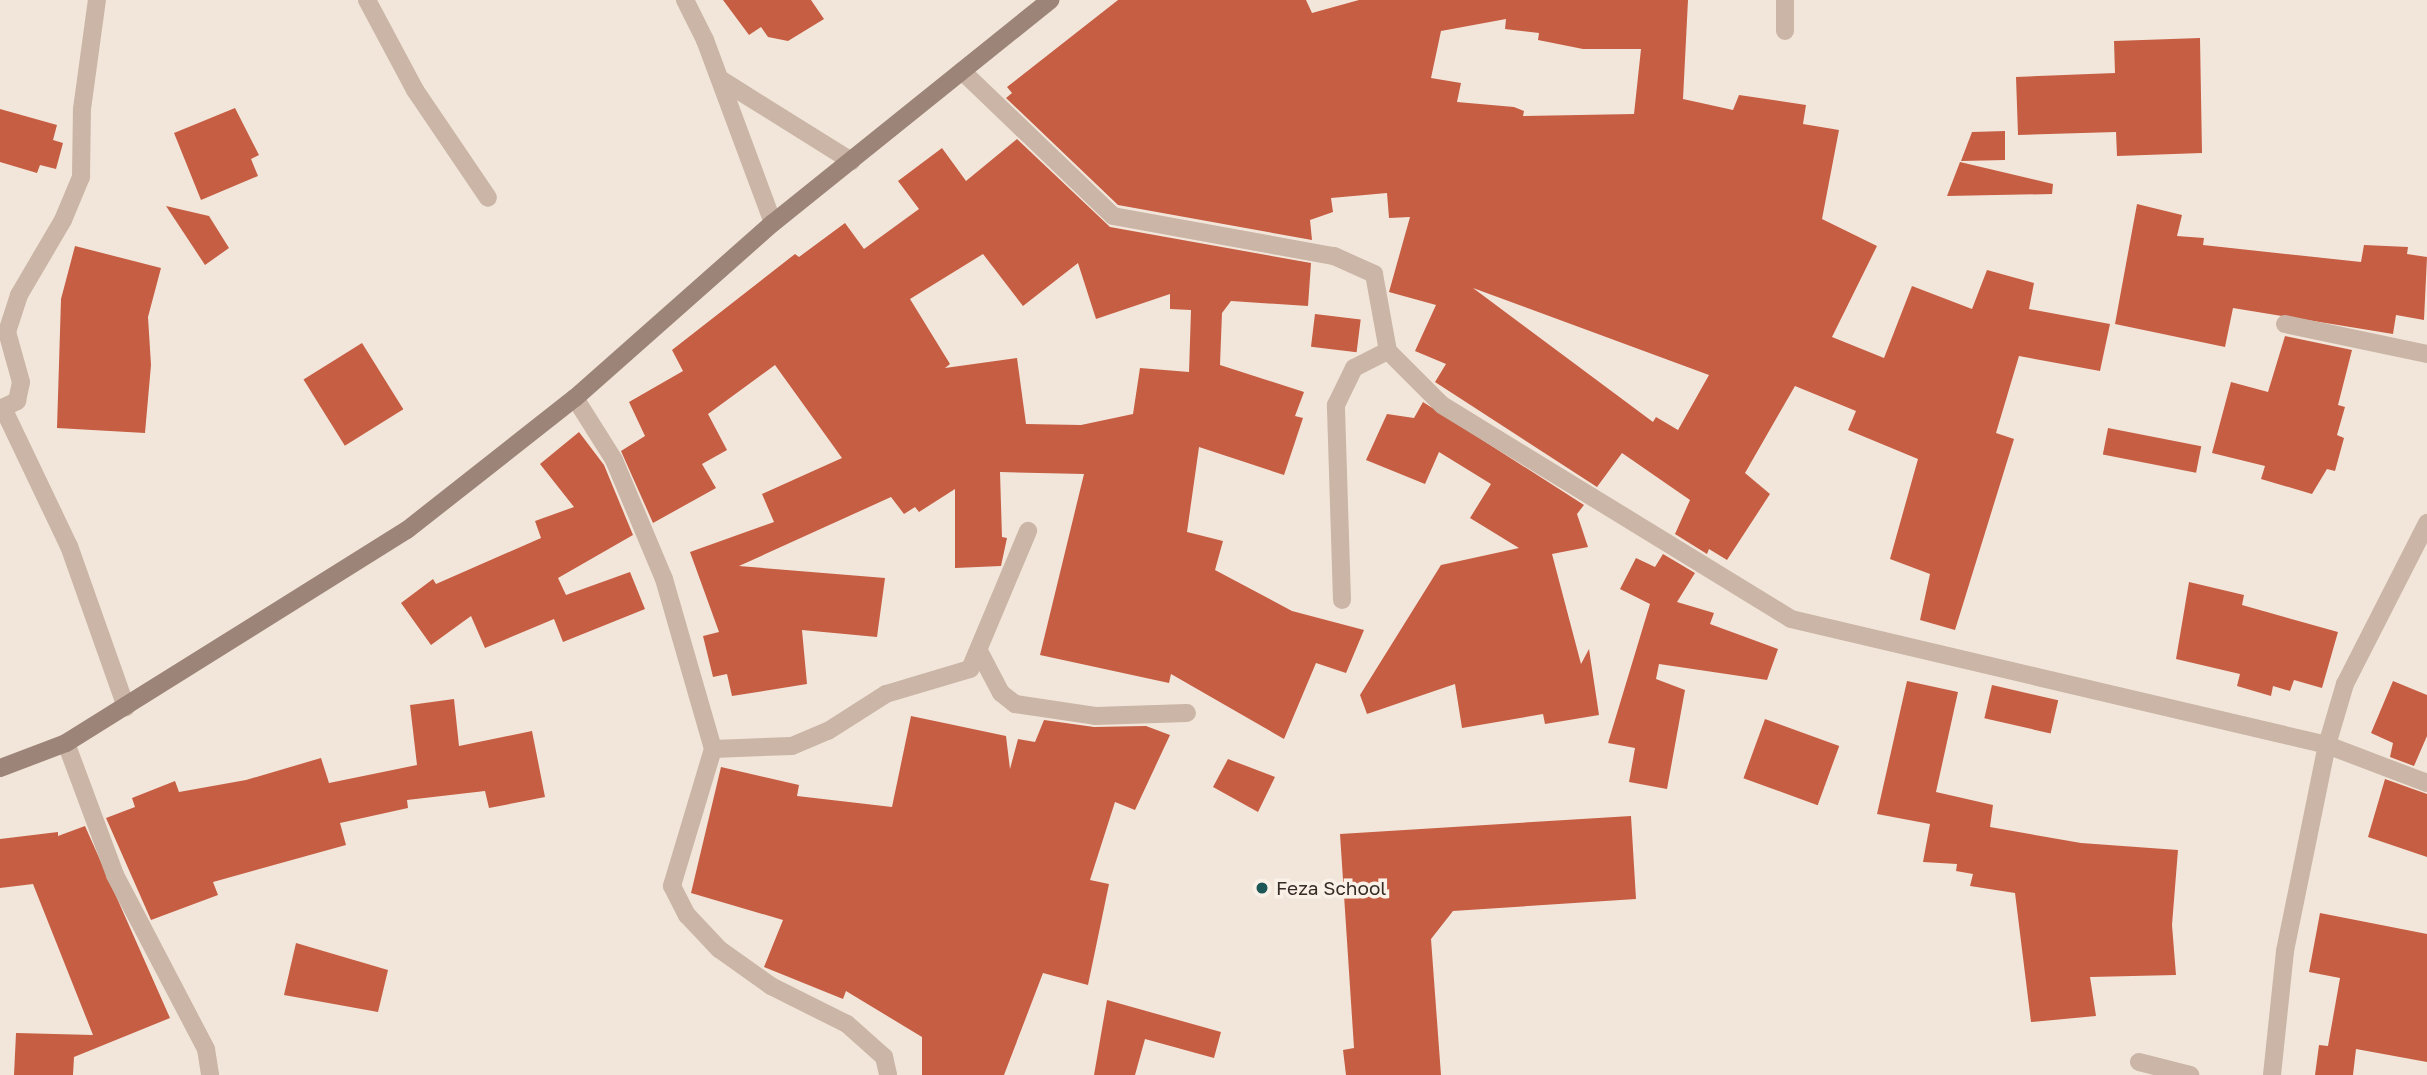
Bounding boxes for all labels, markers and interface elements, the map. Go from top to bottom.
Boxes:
place label: Feza School [1276,877,1386,899]
marker: Feza School [1254,880,1270,896]

